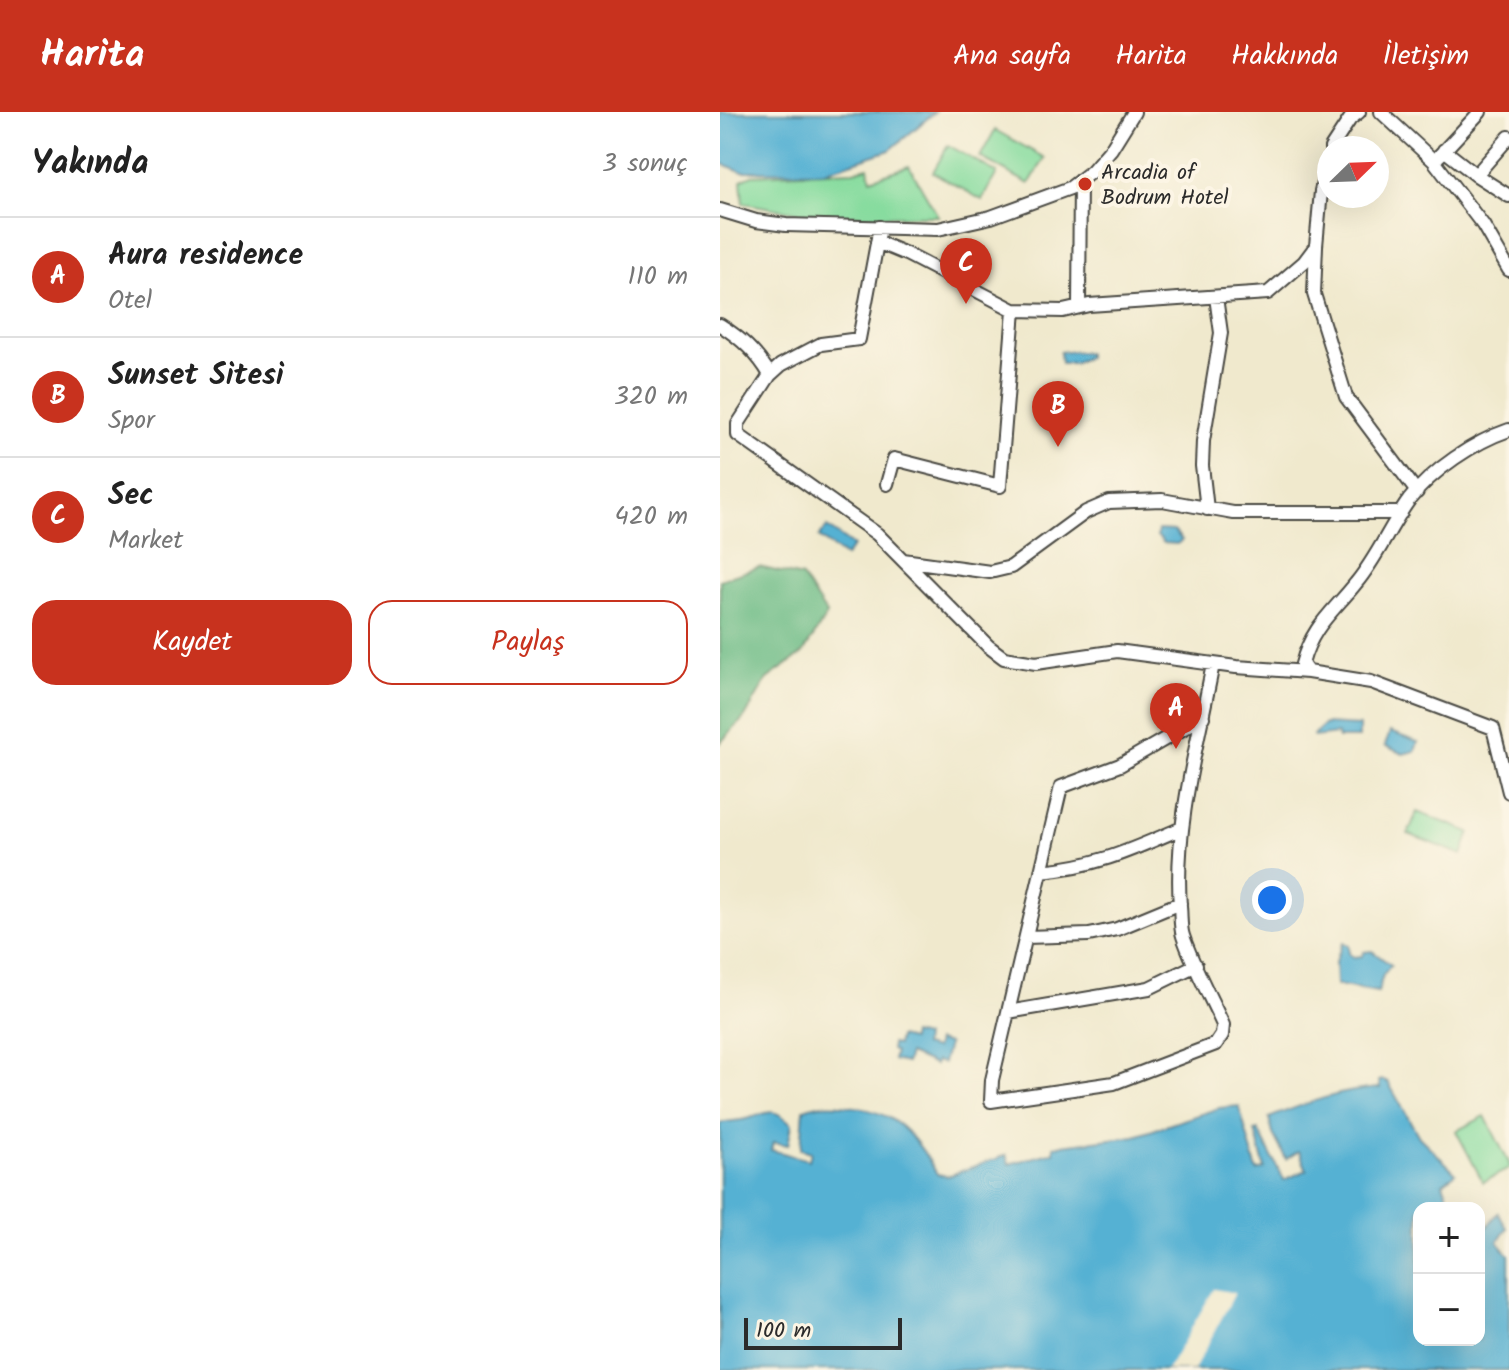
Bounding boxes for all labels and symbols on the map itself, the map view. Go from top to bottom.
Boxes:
north arrow [1317,136,1389,208]
place label: Arcadia of Bodrum Hotel [1101,156,1229,216]
marker: Arcadia of Bodrum Hotel [1076,175,1094,193]
pin: C [940,238,992,304]
pin: B [1032,381,1084,447]
pin: A [1150,683,1202,749]
your location [1252,880,1292,920]
scale bar [744,1314,902,1350]

